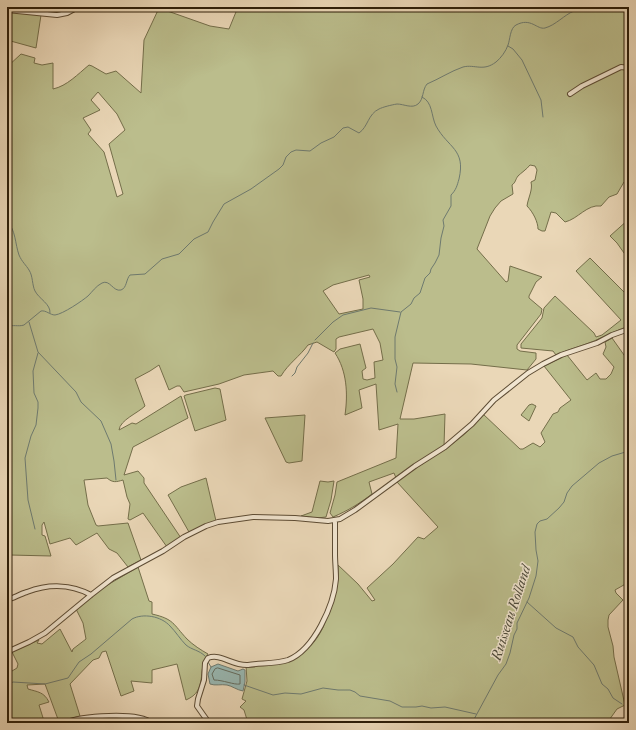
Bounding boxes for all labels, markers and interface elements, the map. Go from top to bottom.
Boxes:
water label: Ruisseau Rolland [487,561,535,664]

